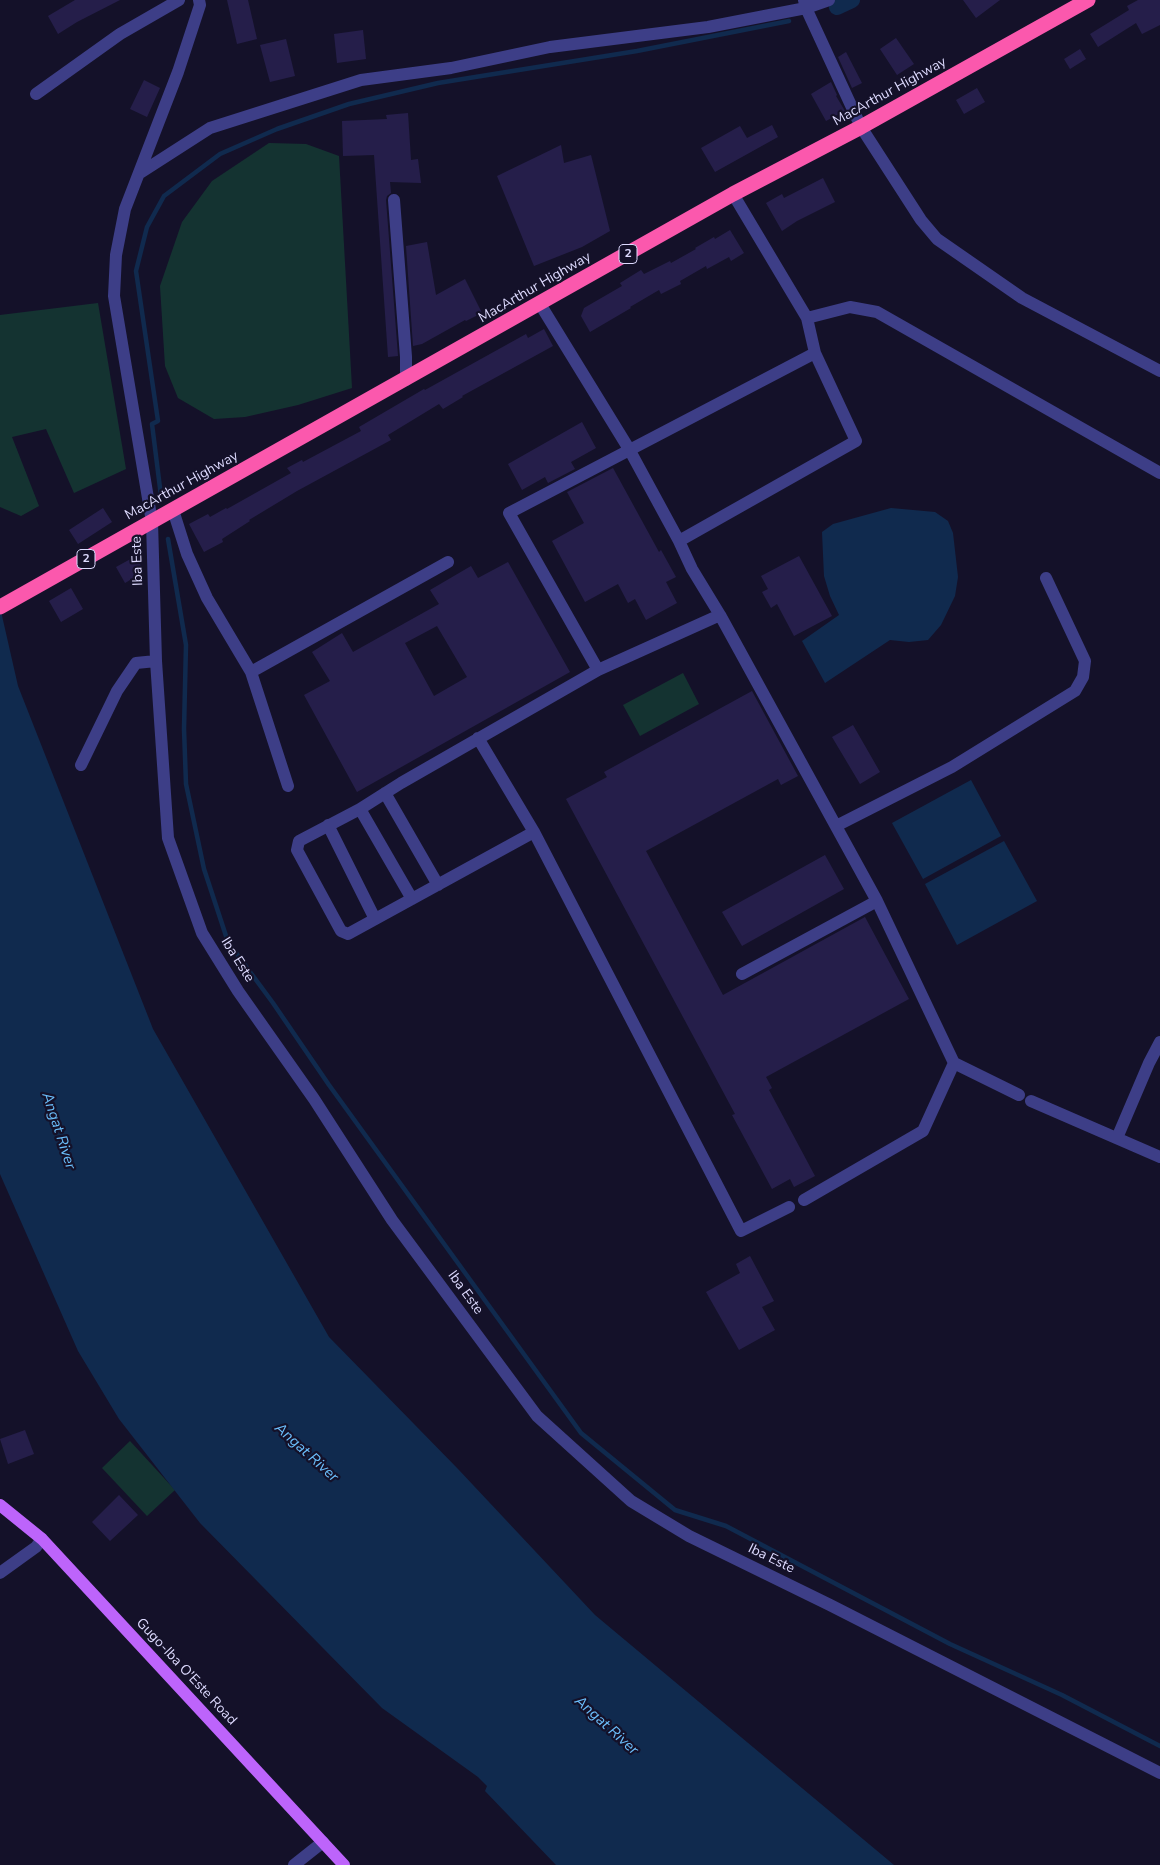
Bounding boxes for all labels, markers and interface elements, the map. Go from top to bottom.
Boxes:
street label: MacArthur Highway [830,54,950,130]
road number: 2 [619,244,637,264]
street label: MacArthur Highway [476,249,594,327]
street label: MacArthur Highway [122,448,242,524]
street label: Iba Este [129,536,147,586]
road number: 2 [77,550,95,568]
street label: Iba Este [217,934,257,986]
water label: Angat River [37,1090,79,1172]
street label: Iba Este [444,1268,486,1318]
water label: Angat River [270,1420,342,1486]
street label: Iba Este [745,1541,797,1577]
street label: Gugo-Iba O'Este Road [132,1615,240,1729]
water label: Angat River [570,1693,642,1759]

